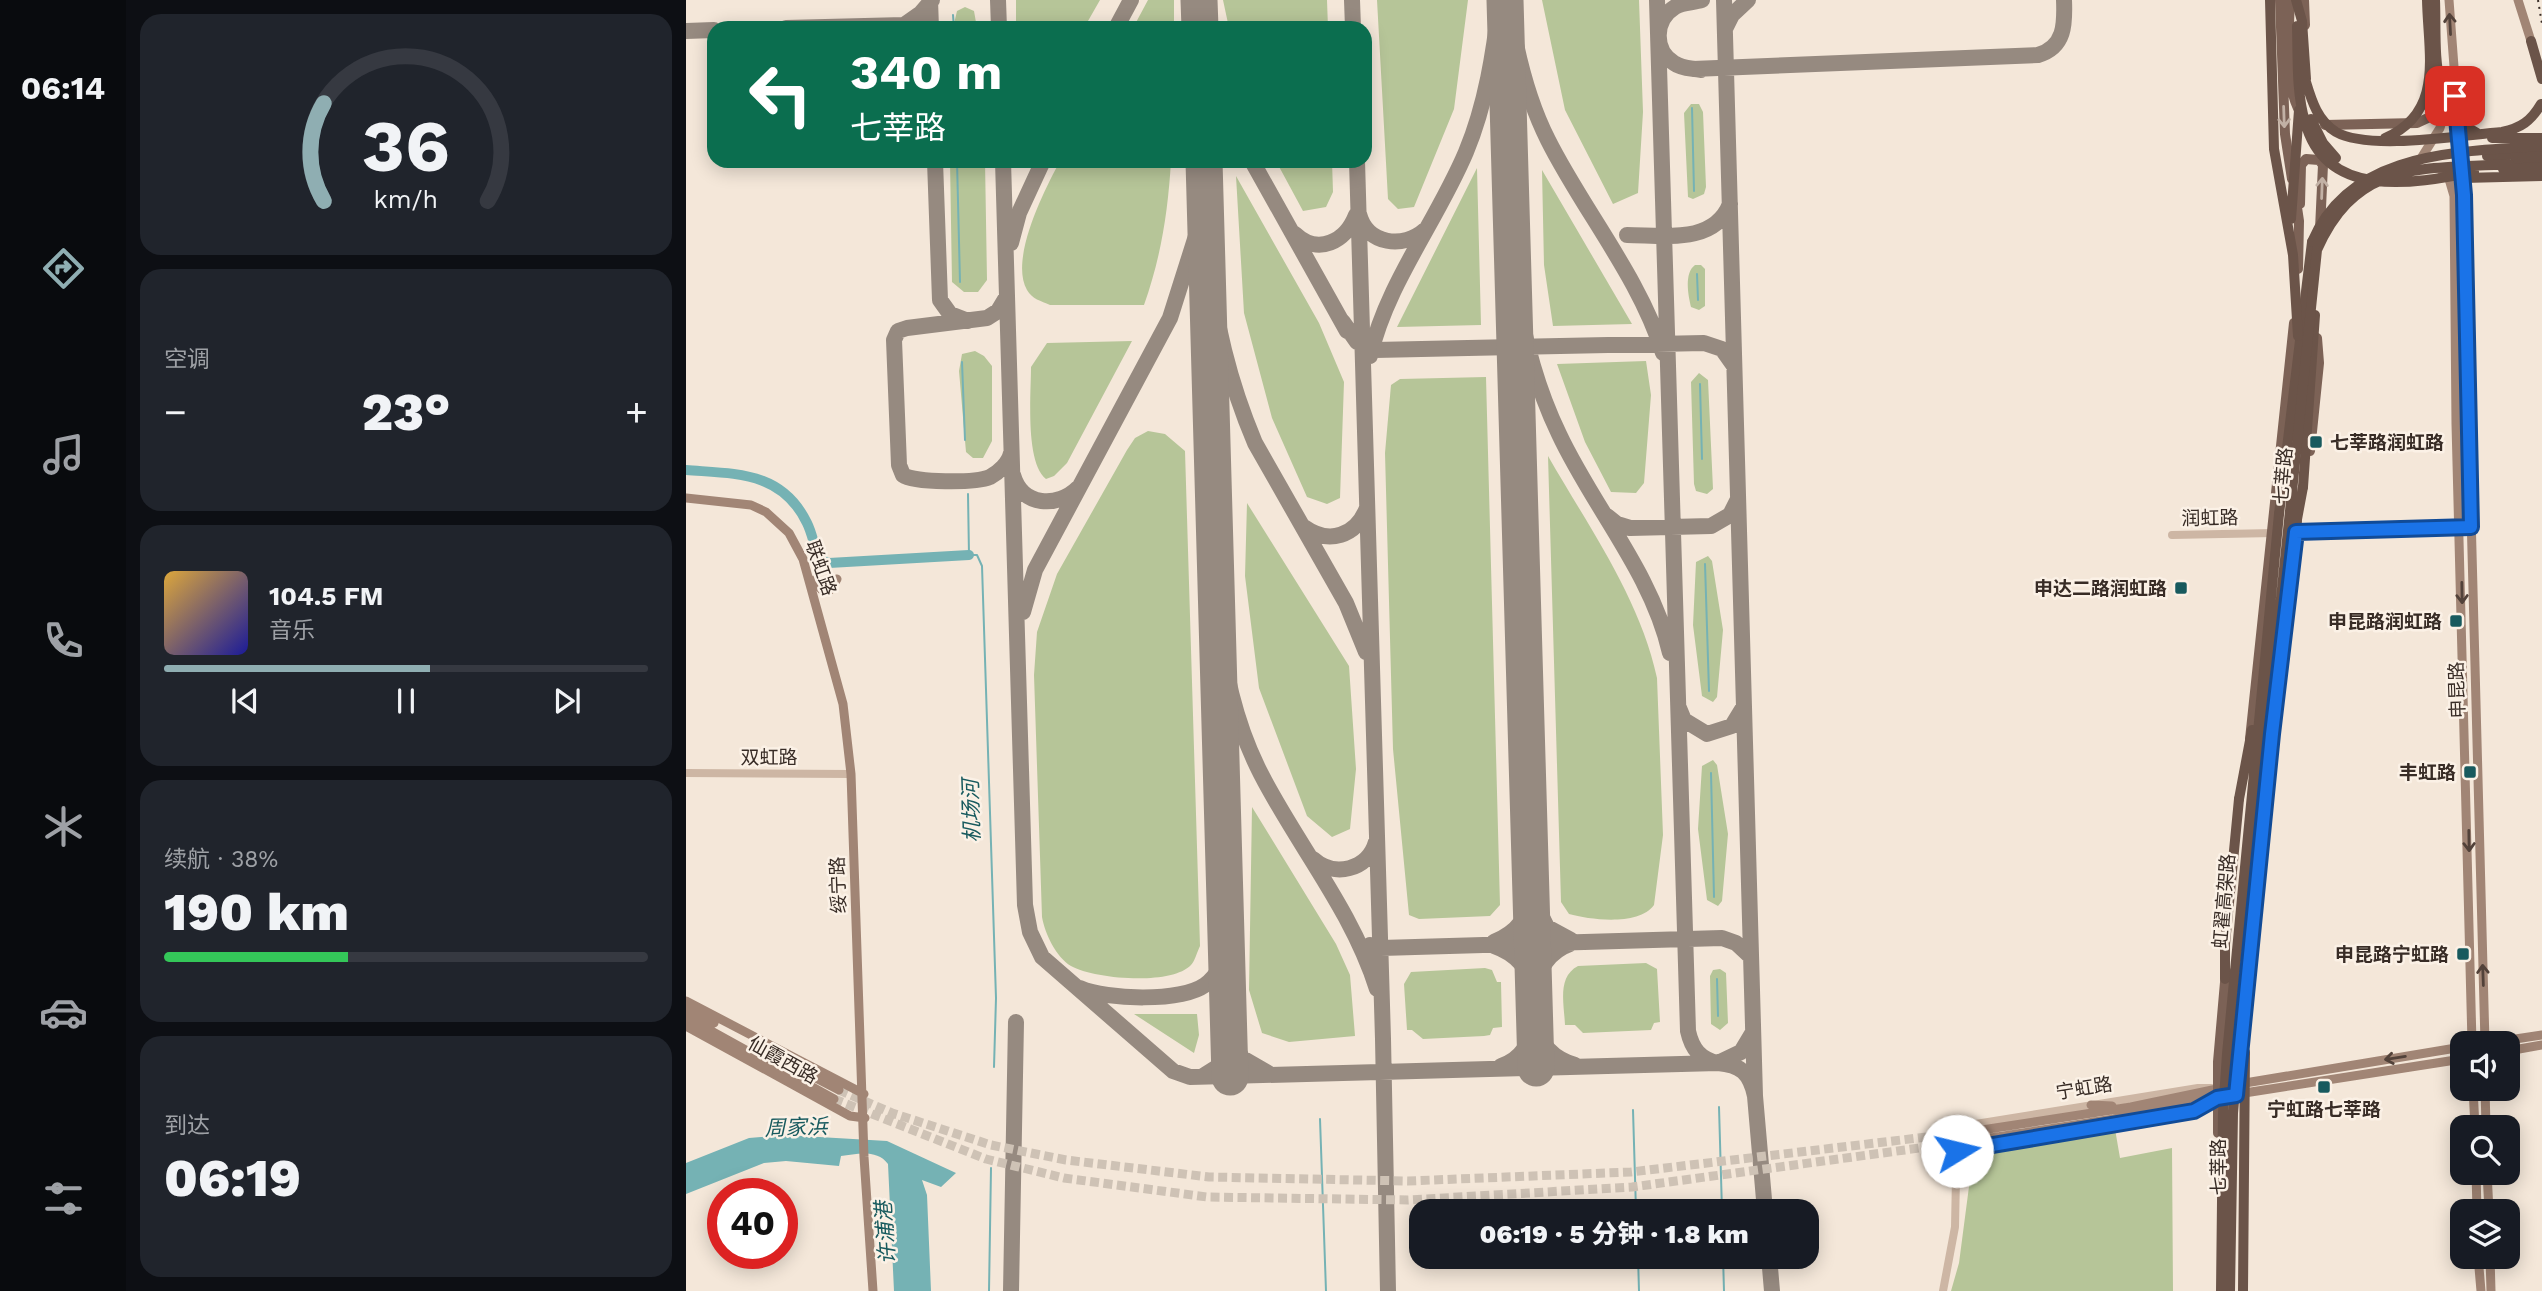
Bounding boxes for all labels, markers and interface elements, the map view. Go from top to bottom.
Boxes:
one-way arrow [2443,13,2456,35]
text: 340 m [850,43,1002,101]
icon: left [735,49,826,140]
pin [2425,66,2485,126]
text: 06:14 [21,69,105,107]
icon: arrive [2436,77,2474,115]
text: 36 [362,103,450,189]
one-way arrow [2277,105,2290,128]
text: 七莘路 [850,109,946,147]
one-way arrow [2316,177,2329,200]
text: km/h [374,185,438,214]
icon: directions [39,244,88,293]
text: 空调 [164,346,210,373]
text: 23° [362,382,450,443]
text: − [164,390,187,434]
text: + [625,390,648,434]
icon: music [39,430,88,479]
place label: 七莘路润虹路 [2330,431,2444,454]
marker: 七莘路润虹路 [2308,434,2324,450]
street label: 七莘路 [2269,447,2297,505]
street label: 润虹路 [2181,506,2239,530]
street label: 联虹路 [801,537,841,599]
place label: 申达二路润虹路 [2034,577,2167,600]
marker: 申达二路润虹路 [2173,580,2189,596]
text: 104.5 FM [269,581,383,611]
one-way arrow [2455,582,2469,605]
place label: 申昆路润虹路 [2328,610,2442,633]
marker: 申昆路润虹路 [2448,613,2464,629]
icon: phone [39,616,88,665]
text: 音乐 [269,617,315,644]
street label: 申昆路 [2445,661,2469,719]
icon: previous [226,682,264,720]
icon: pause [387,682,425,720]
icon: next [548,682,586,720]
street label: 双虹路 [740,746,798,769]
place label: 丰虹路 [2399,761,2456,784]
marker: 丰虹路 [2462,764,2478,780]
water label: 机场河 [957,775,985,843]
icon: climate [39,802,88,851]
one-way arrow [2462,829,2476,852]
text: 续航 · 38% [164,846,278,873]
street label: 虹翟高架路 [2208,853,2240,949]
street label: 绥宁路 [826,856,850,914]
text: 190 km [164,882,349,943]
place label: 申昆路宁虹路 [2335,943,2449,966]
marker: 申昆路宁虹路 [2455,946,2471,962]
one-way arrow [2476,964,2489,987]
icon: car [39,988,88,1037]
map controls [2450,1031,2520,1269]
button: sound [2450,1031,2520,1101]
street label: 仙霞西路 [744,1032,822,1088]
one-way arrow [2384,1051,2407,1064]
street label: 宁虹路 [2054,1072,2114,1104]
marker: 宁虹路七莘路 [2316,1079,2332,1095]
place label: 宁虹路七莘路 [2267,1098,2381,1121]
text: 到达 [164,1112,210,1139]
water label: 周家浜 [764,1113,830,1141]
position arrow [1920,1114,1994,1188]
button: search [2450,1115,2520,1185]
street label: 七莘路 [2207,1138,2230,1196]
text: 06:19 [164,1148,301,1209]
icon: filters [39,1174,88,1223]
speed limit sign: 40 [707,1178,798,1269]
water label: 许浦港 [870,1198,900,1265]
button: layers [2450,1199,2520,1269]
text: 06:19 · 5 分钟 · 1.8 km [1479,1219,1749,1249]

